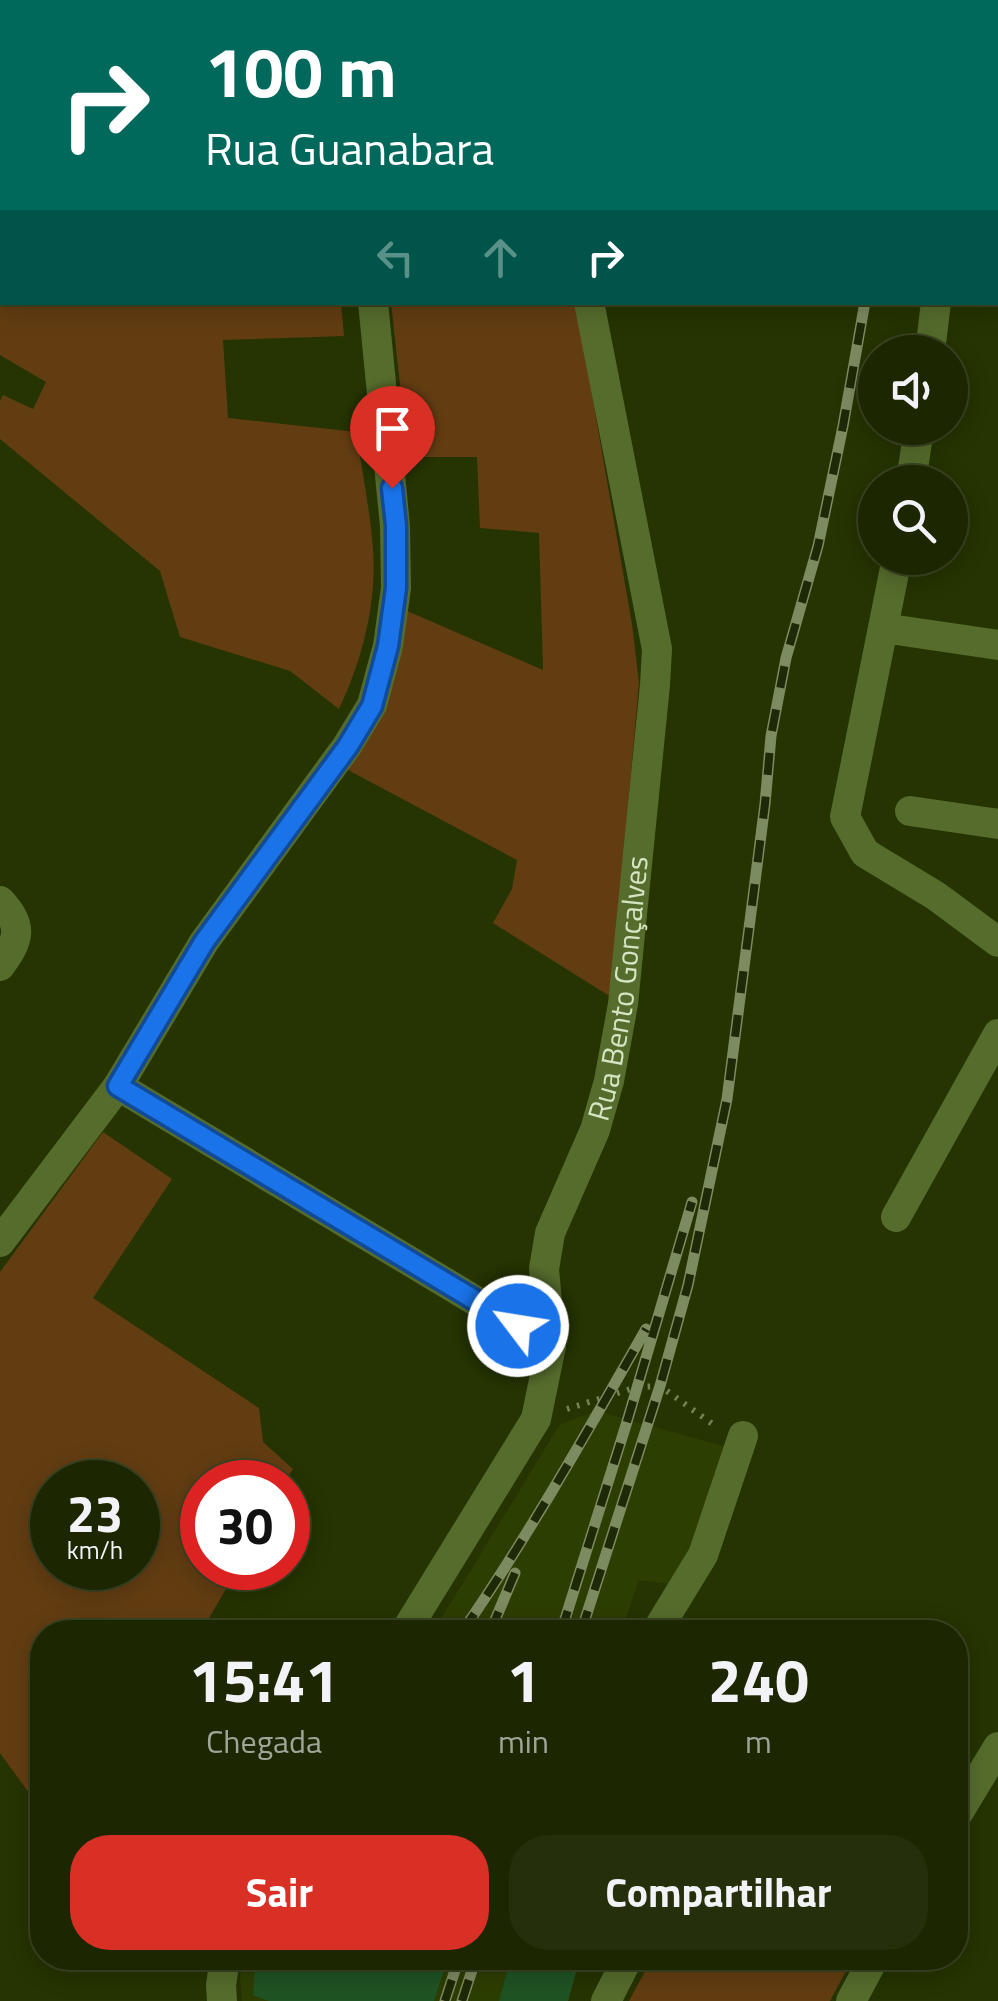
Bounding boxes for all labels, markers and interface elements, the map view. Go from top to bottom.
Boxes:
text: 100 m [205,18,397,124]
icon: right [40,40,170,170]
text: Rua Guanabara [205,114,494,182]
icon: left [368,230,423,285]
icon: ahead [473,230,528,285]
icon: right [578,230,633,285]
map controls [858,335,968,575]
button: sound [858,335,968,445]
pin [350,386,435,489]
icon: arrive [365,401,420,456]
button: search [858,465,968,575]
street label: Rua Bento Gonçalves [575,854,660,1126]
position arrow [466,1274,570,1378]
speed limit sign: 30 [180,1460,310,1590]
text: 23 [67,1475,123,1551]
text: km/h [67,1531,123,1569]
text: 15:41 [189,1634,339,1725]
text: 1 [507,1634,540,1725]
text: 240 [708,1634,809,1725]
text: Chegada [206,1717,322,1765]
text: min [498,1717,549,1765]
text: m [745,1717,772,1765]
button: Sair [70,1835,489,1950]
button: Compartilhar [509,1835,928,1950]

